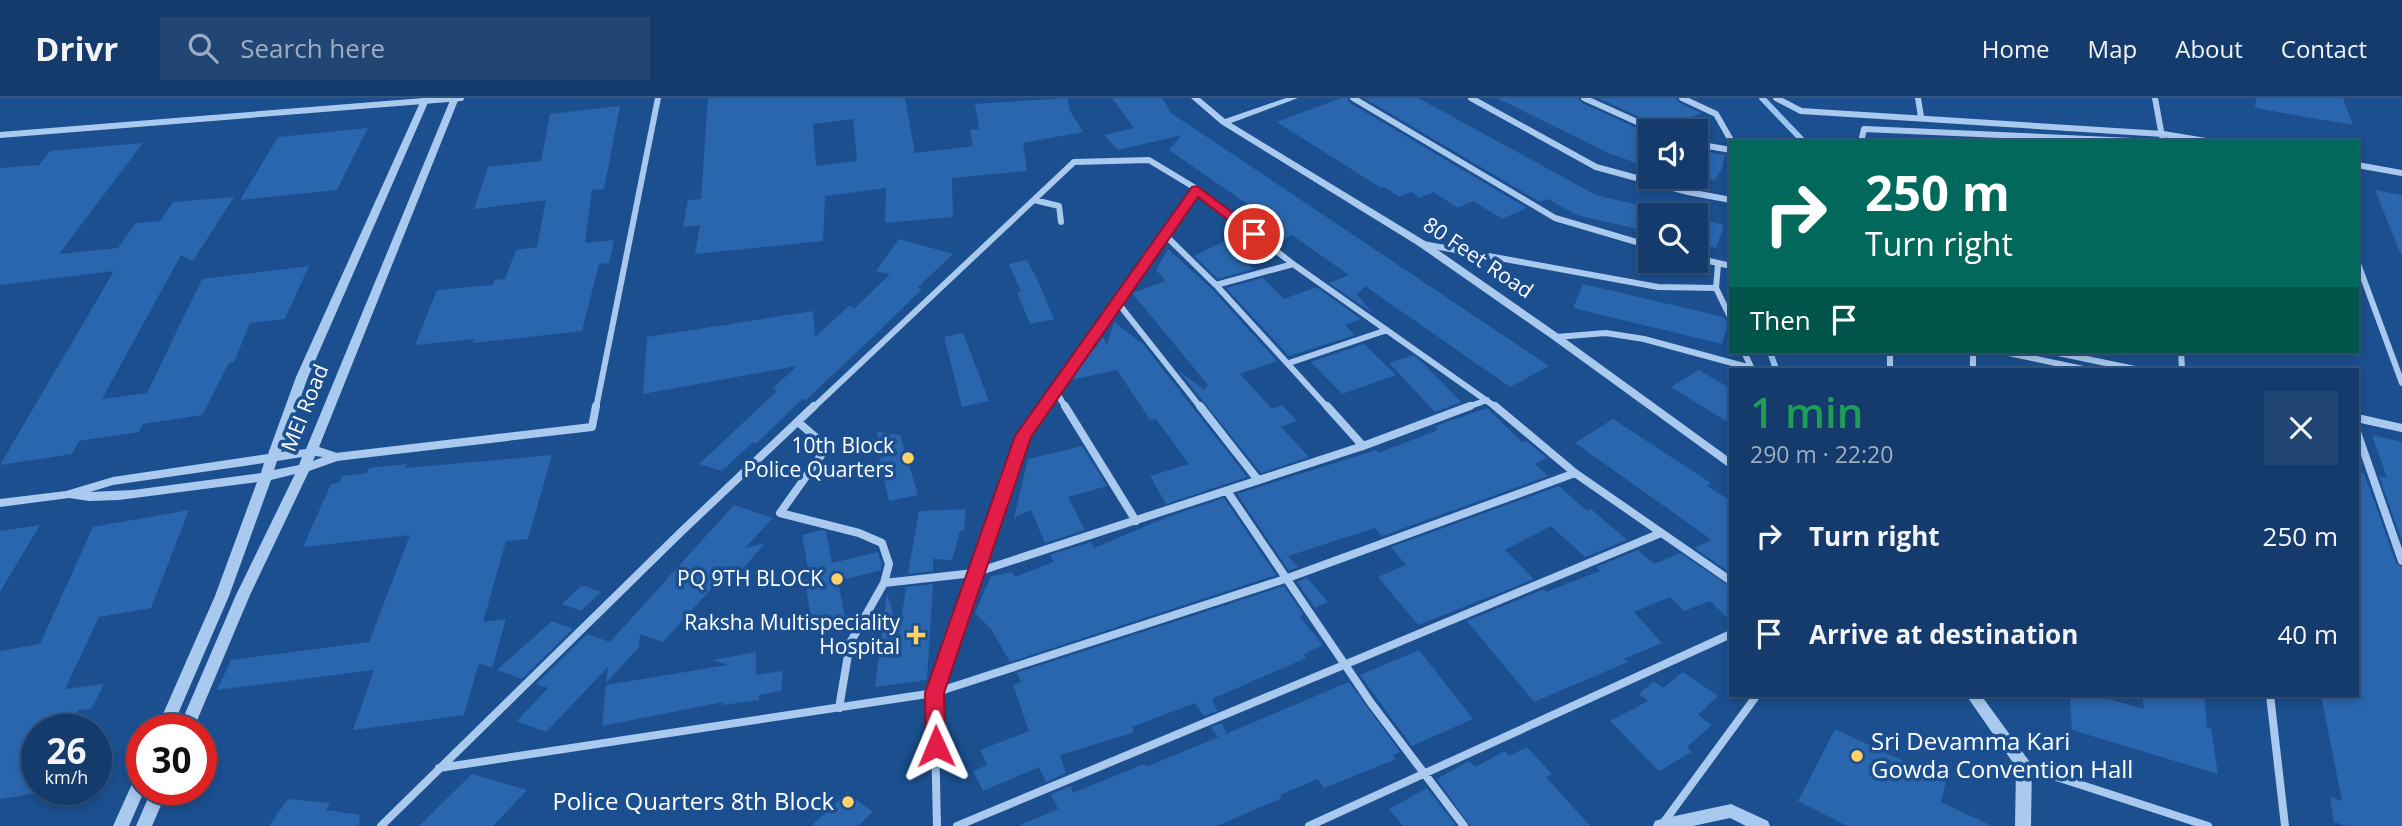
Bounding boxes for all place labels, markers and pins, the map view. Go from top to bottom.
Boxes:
pin [1224,204,1284,264]
place label: 10th Block Police Quarters [743,431,894,483]
marker: 10th Block Police Quarters [900,450,916,466]
place label: PQ 9TH BLOCK [677,564,823,592]
marker: PQ 9TH BLOCK [829,571,845,587]
place label: Raksha Multispeciality Hospital [684,608,900,660]
marker: Raksha Multispeciality Hospital [906,625,926,645]
place label: Sri Devamma Kari Gowda Convention Hall [1871,724,2133,785]
marker: Sri Devamma Kari Gowda Convention Hall [1849,748,1865,764]
place label: Police Quarters 8th Block [552,784,834,817]
marker: Police Quarters 8th Block [840,794,856,810]

